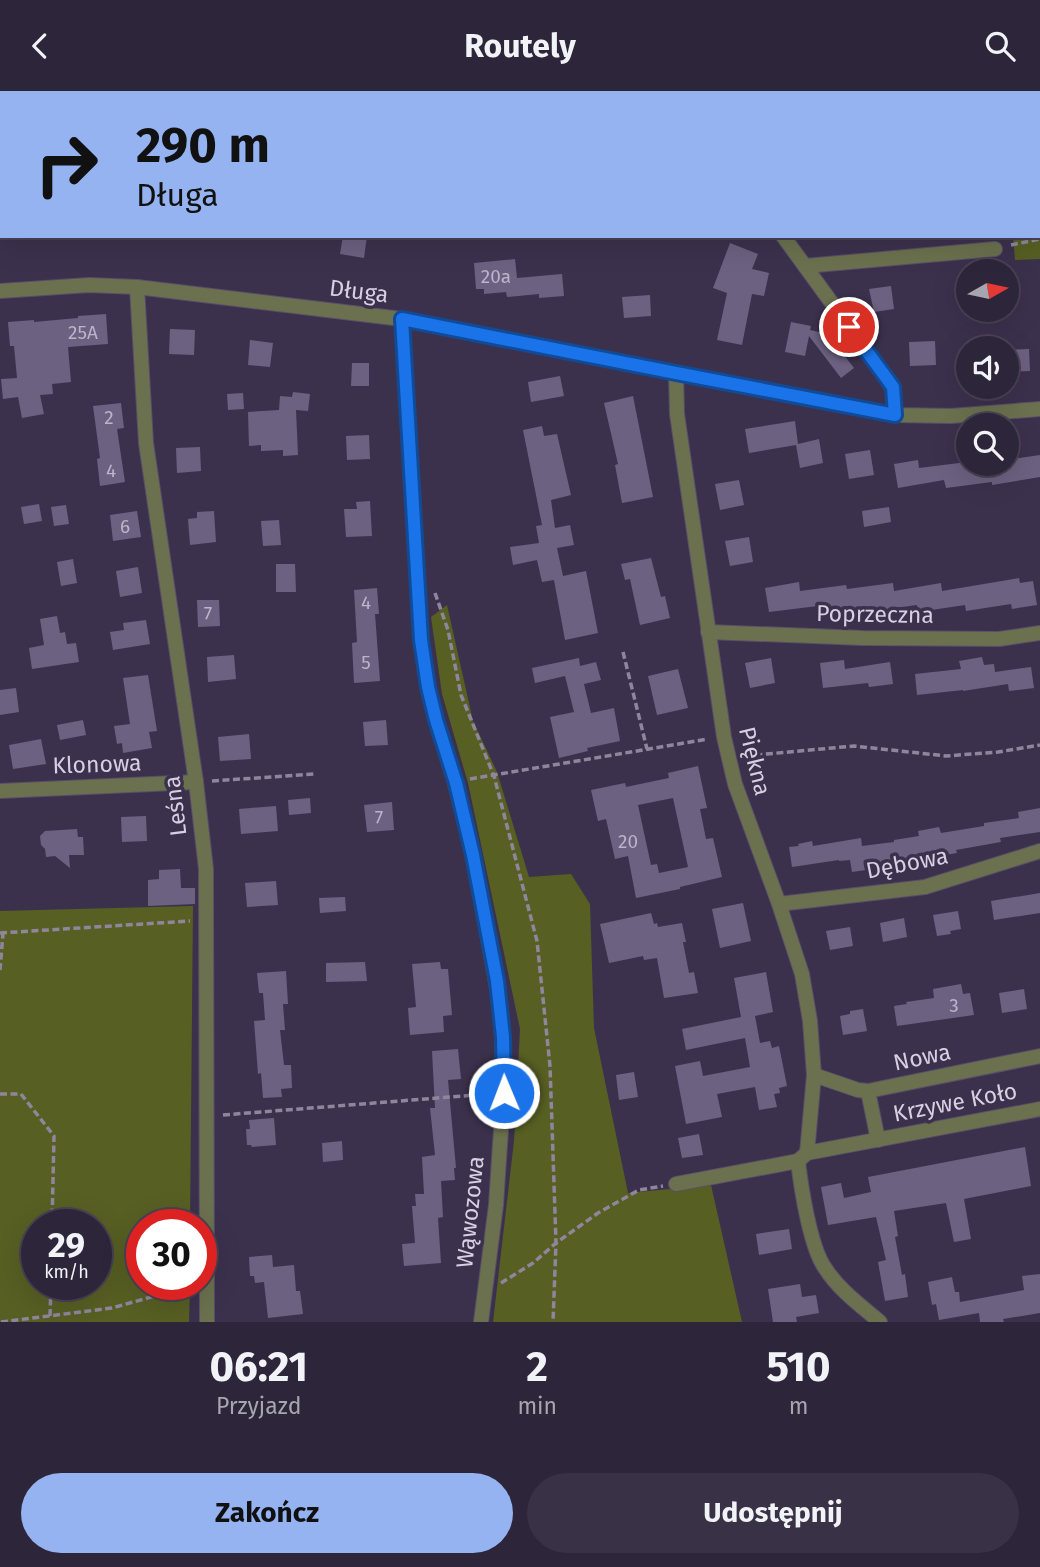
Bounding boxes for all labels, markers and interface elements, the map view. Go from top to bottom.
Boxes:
icon: back [21,27,59,65]
text: Routely [464,27,576,65]
icon: search [981,27,1019,65]
text: 290 m [136,116,270,175]
icon: right [21,119,112,210]
text: Długa [136,176,219,214]
north arrow [956,259,1018,322]
map controls [956,259,1019,476]
house number: 20a [481,265,511,288]
street label: Długa [328,273,390,309]
pin [819,297,879,357]
icon: arrive [830,308,868,346]
house number: 25A [68,321,98,344]
button: sound [956,336,1019,399]
house number: 2 [104,406,114,429]
button: search [956,413,1019,476]
house number: 4 [106,459,116,482]
house number: 6 [120,515,130,538]
house number: 4 [361,591,371,614]
street label: Poprzeczna [816,599,934,629]
house number: 7 [204,602,212,625]
house number: 5 [361,651,371,674]
street label: Piękna [733,724,777,798]
street label: Klonowa [52,748,142,780]
street label: Leśna [157,774,193,838]
house number: 7 [375,806,383,829]
house number: 20 [618,830,638,853]
street label: Dębowa [864,841,950,885]
house number: 3 [949,994,959,1017]
street label: Nowa [891,1037,953,1077]
position arrow [467,1056,541,1130]
street label: Krzywe Koło [891,1076,1019,1128]
street label: Wąwozowa [450,1155,490,1269]
speed limit sign: 30 [126,1209,217,1300]
text: 29 [48,1224,85,1266]
text: km/h [44,1261,89,1283]
text: 06:21 [209,1342,308,1392]
text: 2 [526,1342,548,1392]
text: 510 [766,1342,831,1392]
text: Przyjazd [216,1392,301,1420]
text: min [517,1392,557,1420]
text: m [789,1392,808,1420]
button: Zakończ [21,1473,513,1553]
button: Udostępnij [527,1473,1019,1553]

